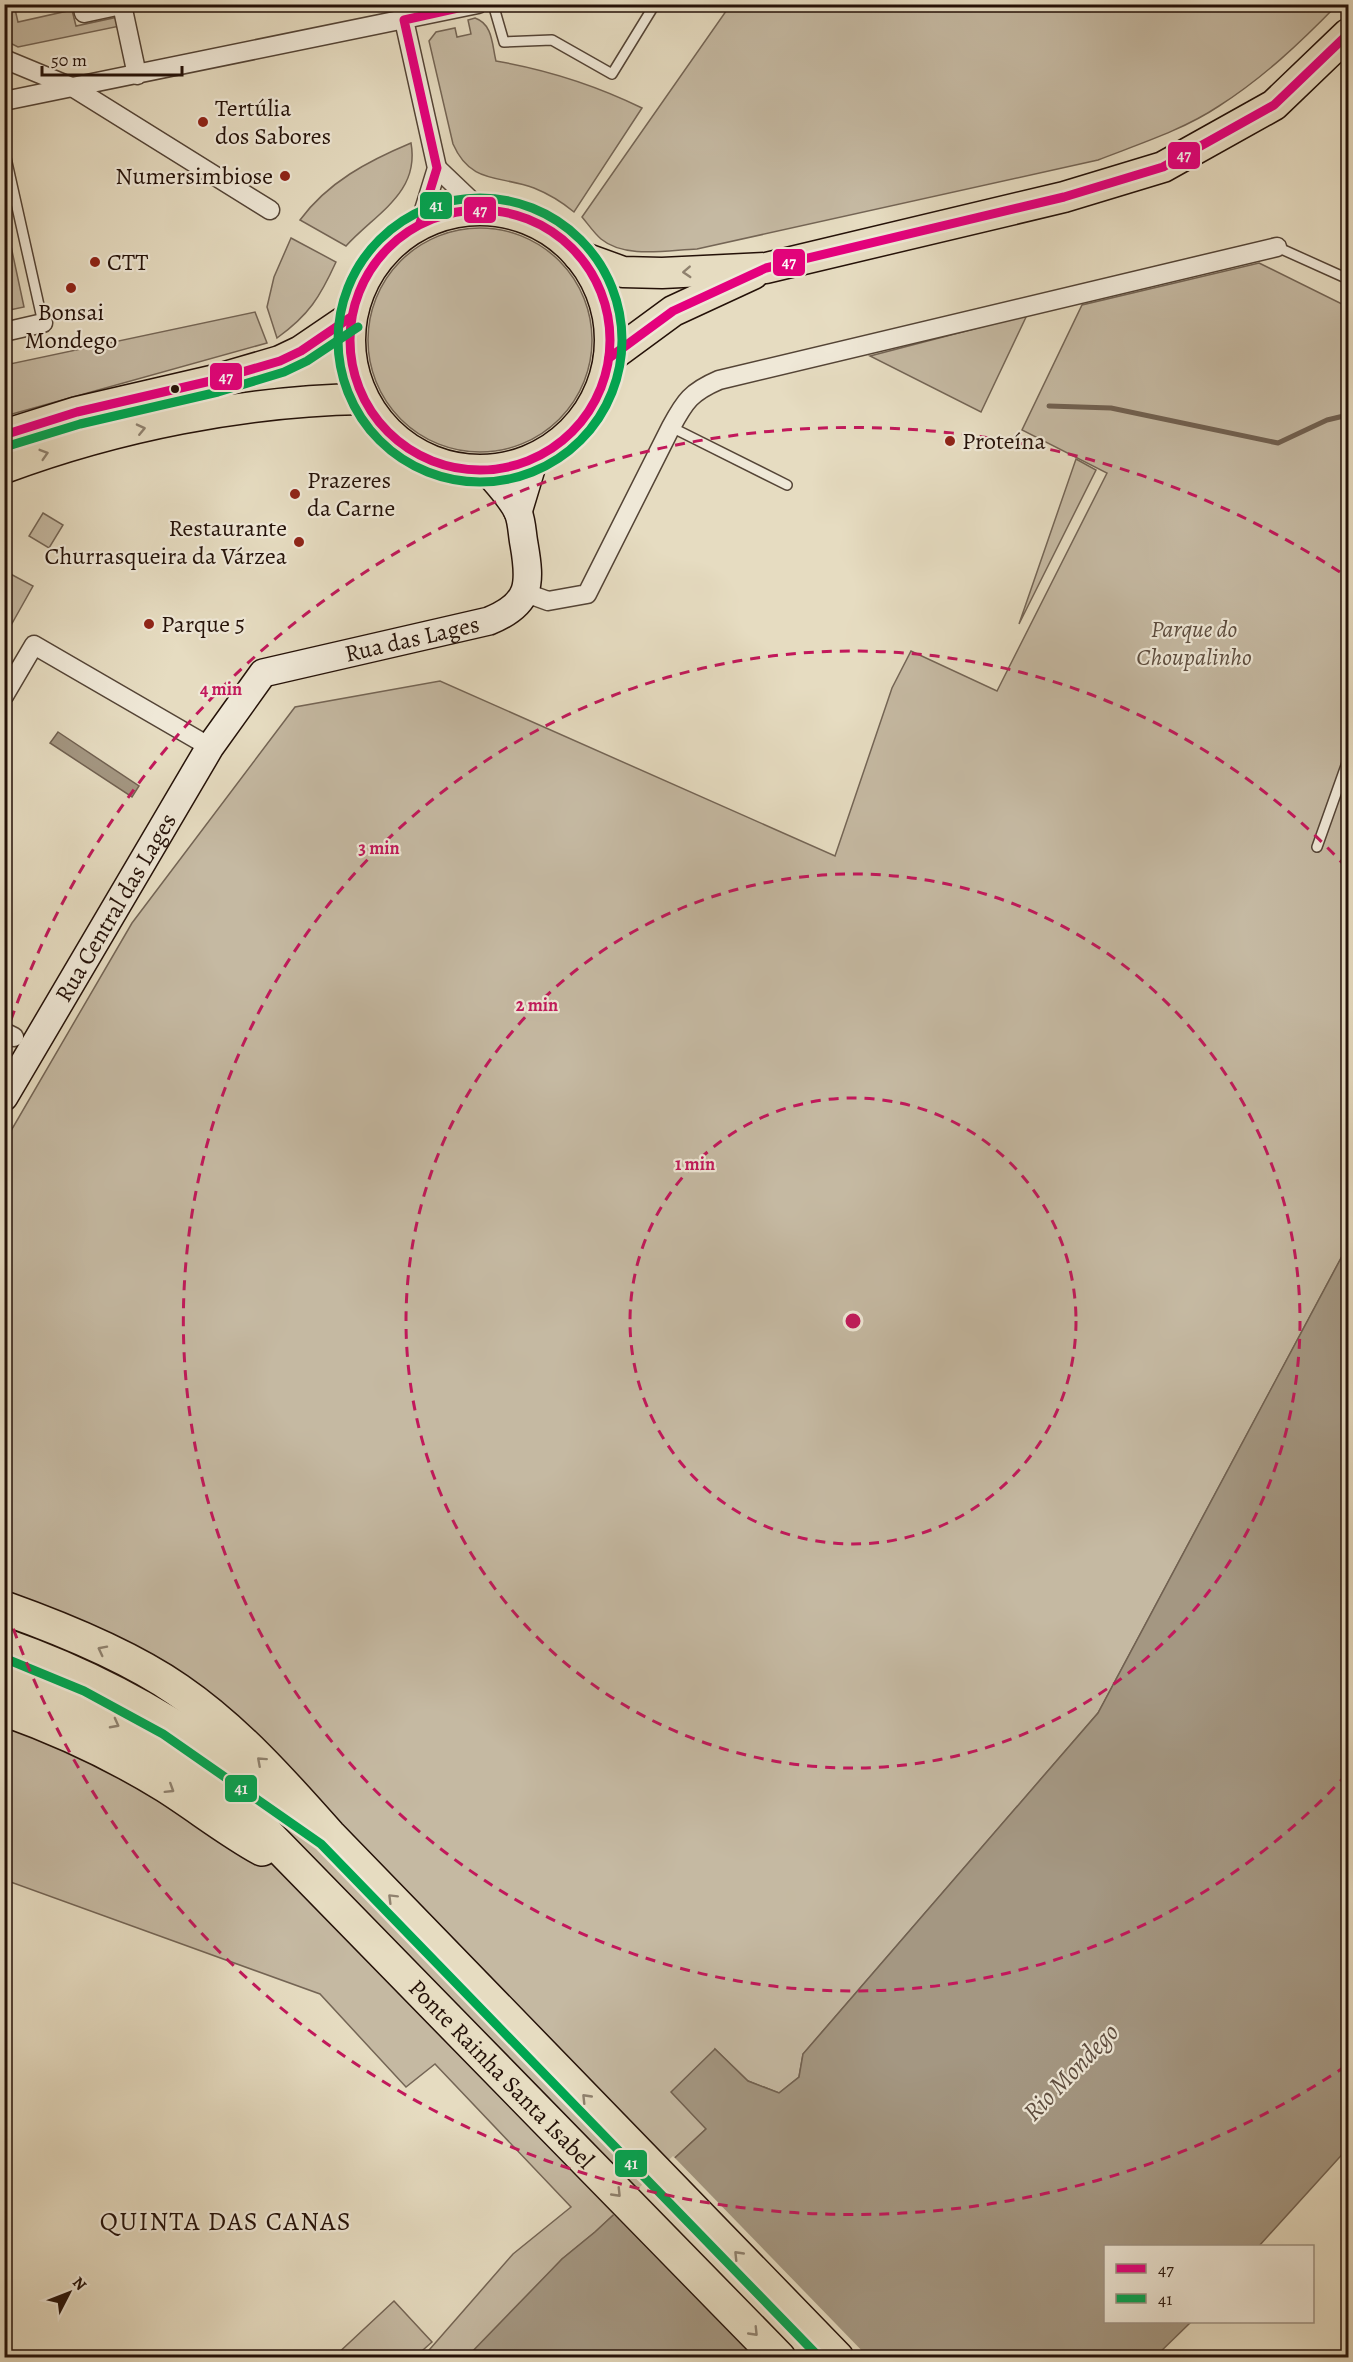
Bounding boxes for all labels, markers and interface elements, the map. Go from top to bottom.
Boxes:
scale bar [42,39,182,77]
text: 50 m [51,48,87,72]
place label: Tertúlia dos Sabores [215,92,331,152]
marker: Tertúlia dos Sabores [196,115,210,129]
line badge: 47 [1167,141,1201,170]
text: 47 [1177,145,1191,167]
place label: Numersimbiose [115,160,273,192]
marker: Numersimbiose [278,169,292,183]
line badge: 41 [419,191,453,220]
text: 41 [429,195,443,217]
line badge: 47 [463,196,497,224]
text: 47 [473,200,487,222]
place label: CTT [107,246,148,278]
line badge: 47 [772,248,806,277]
text: 47 [782,252,796,274]
marker: CTT [88,255,102,269]
one-way arrow [682,266,691,279]
marker: Bonsai Mondego [64,281,78,295]
place label: Bonsai Mondego [25,296,117,356]
line badge: 47 [209,362,243,391]
text: 47 [219,367,233,389]
unlabelled marker [169,383,181,395]
one-way arrow [136,423,146,436]
place label: Proteína [962,425,1046,457]
marker: Proteína [943,434,957,448]
one-way arrow [38,449,49,461]
place label: Prazeres da Carne [307,464,395,524]
marker: Prazeres da Carne [288,487,302,501]
place label: Restaurante Churrasqueira da Várzea [45,512,288,572]
marker: Restaurante Churrasqueira da Várzea [292,535,306,549]
place label: Parque 5 [161,608,245,640]
street label: Rua das Lages [342,608,482,670]
park label: Parque do Choupalinho [1136,613,1252,673]
marker: Parque 5 [142,617,156,631]
text: 4 min [200,677,242,701]
street label: Rua Central das Lages [47,807,184,1008]
text: 3 min [358,836,400,860]
text: 2 min [516,993,558,1017]
text: 1 min [675,1152,715,1176]
centre of rings [843,1311,863,1331]
one-way arrow [98,1645,109,1657]
one-way arrow [109,1717,120,1728]
one-way arrow [257,1757,268,1768]
line badge: 41 [224,1774,258,1803]
text: 41 [234,1778,248,1800]
one-way arrow [164,1782,174,1794]
one-way arrow [389,1895,400,1906]
street label: Ponte Rainha Santa Isabel [401,1972,601,2176]
water label: Rio Mondego [1015,2015,1127,2129]
one-way arrow [583,2094,594,2105]
line badge: 41 [614,2149,648,2178]
text: 41 [624,2153,638,2175]
one-way arrow [610,2186,621,2196]
district label: QUINTA DAS CANAS [100,2204,352,2239]
legend [1104,2245,1314,2323]
one-way arrow [735,2251,746,2262]
text: 47 [1158,2257,1174,2281]
north arrow [39,2263,99,2323]
text: N [67,2272,92,2296]
text: 41 [1158,2287,1172,2311]
one-way arrow [746,2324,757,2335]

